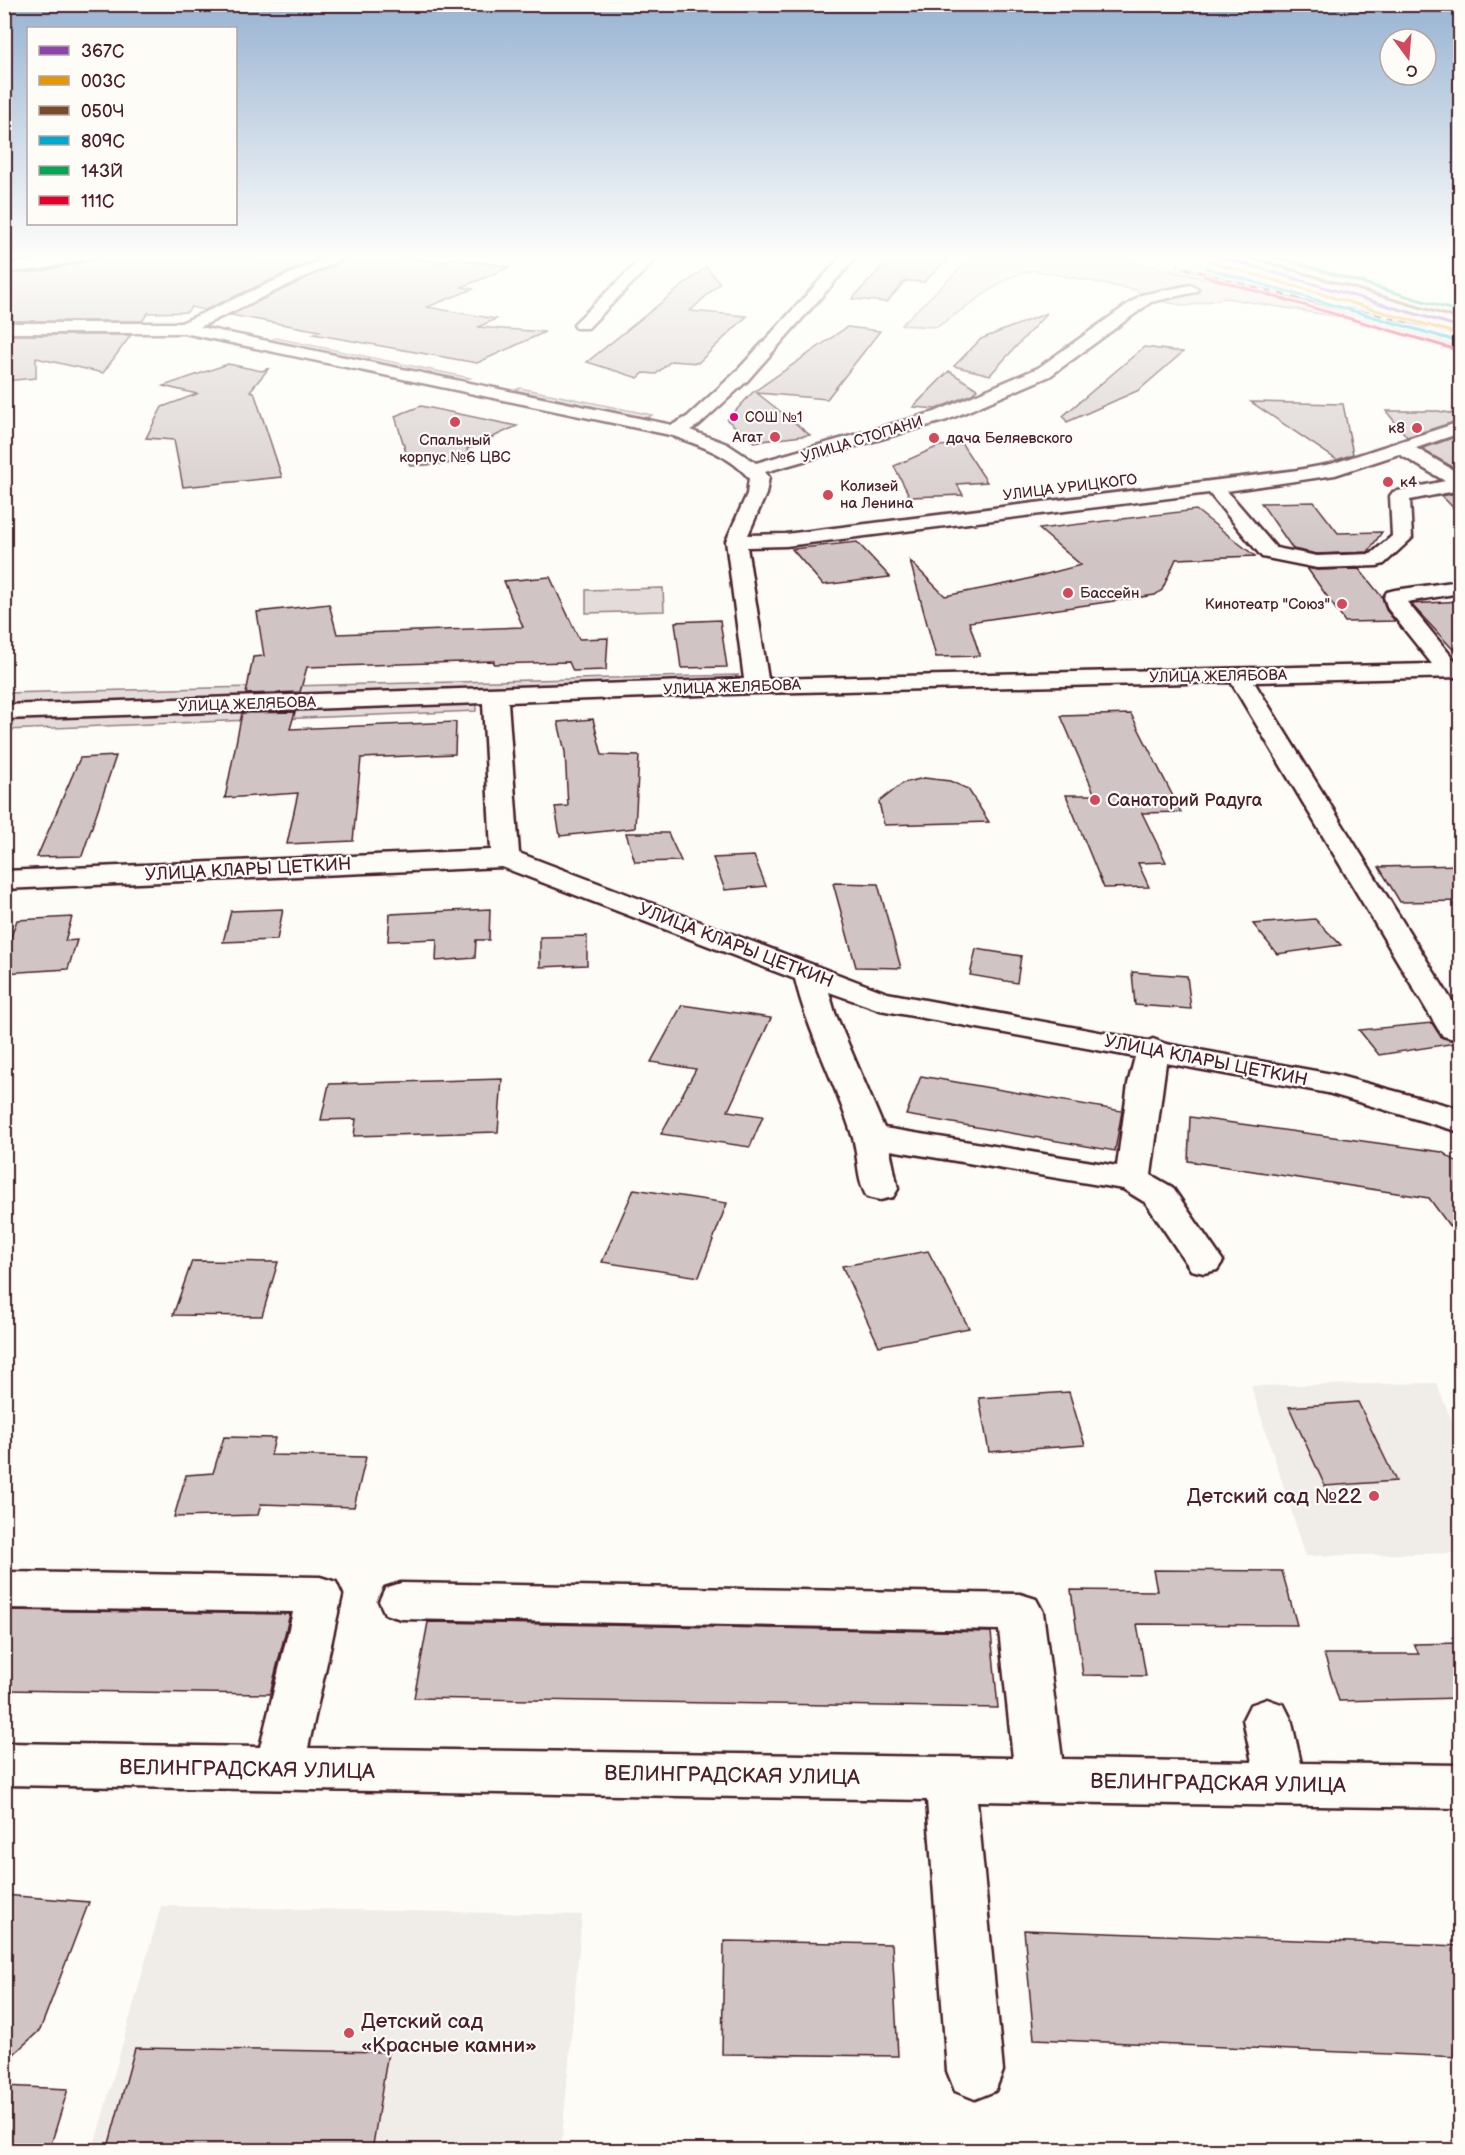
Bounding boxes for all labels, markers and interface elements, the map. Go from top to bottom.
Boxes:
legend [27,27,237,225]
north arrow [1378,27,1438,87]
text: 367С [81,41,124,62]
text: С [1404,59,1420,81]
text: 003С [81,71,125,92]
text: 050Ч [81,101,124,122]
text: 809С [81,131,125,152]
text: 143Й [81,161,123,182]
text: 111С [81,191,114,212]
place label: СОШ №1 [745,409,802,426]
marker: СОШ №1 [728,411,740,423]
street label: УЛИЦА СТОПАНИ [799,412,925,467]
marker: Спальный корпус №6 ЦВС [448,415,462,429]
place label: к8 [1388,419,1405,438]
marker: к8 [1410,421,1424,435]
place label: Агат [732,428,763,447]
place label: дача Беляевского [946,429,1073,448]
marker: Агат [768,430,782,444]
place label: Спальный корпус №6 ЦВС [399,431,511,467]
marker: дача Беляевского [927,431,941,445]
street label: УЛИЦА УРИЦКОГО [1002,470,1139,505]
place label: к4 [1400,473,1417,492]
marker: к4 [1381,475,1395,489]
place label: Колизей на Ленина [840,477,914,513]
marker: Колизей на Ленина [821,488,835,502]
place label: Бассейн [1080,584,1139,603]
marker: Бассейн [1061,586,1075,600]
place label: Кинотеатр "Союз" [1205,595,1330,614]
marker: Кинотеатр "Союз" [1335,597,1349,611]
street label: УЛИЦА ЖЕЛЯБОВА [1149,666,1288,687]
street label: УЛИЦА ЖЕЛЯБОВА [663,676,802,699]
street label: УЛИЦА ЖЕЛЯБОВА [178,693,317,716]
place label: Cанаторий Радуга [1107,790,1263,811]
marker: Cанаторий Радуга [1088,793,1102,807]
street label: УЛИЦА КЛАРЫ ЦЕТКИН [144,854,352,885]
street label: УЛИЦА КЛАРЫ ЦЕТКИН [636,899,836,992]
street label: УЛИЦА КЛАРЫ ЦЕТКИН [1102,1030,1309,1091]
place label: Детский сад №22 [1187,1484,1363,1509]
marker: Детский сад №22 [1367,1489,1381,1503]
street label: ВЕЛИНГРАДСКАЯ УЛИЦА [119,1755,375,1784]
street label: ВЕЛИНГРАДСКАЯ УЛИЦА [604,1761,860,1790]
street label: ВЕЛИНГРАДСКАЯ УЛИЦА [1090,1769,1346,1798]
place label: Детский сад «Красные камни» [361,2009,537,2058]
marker: Детский сад «Красные камни» [342,2026,356,2040]

